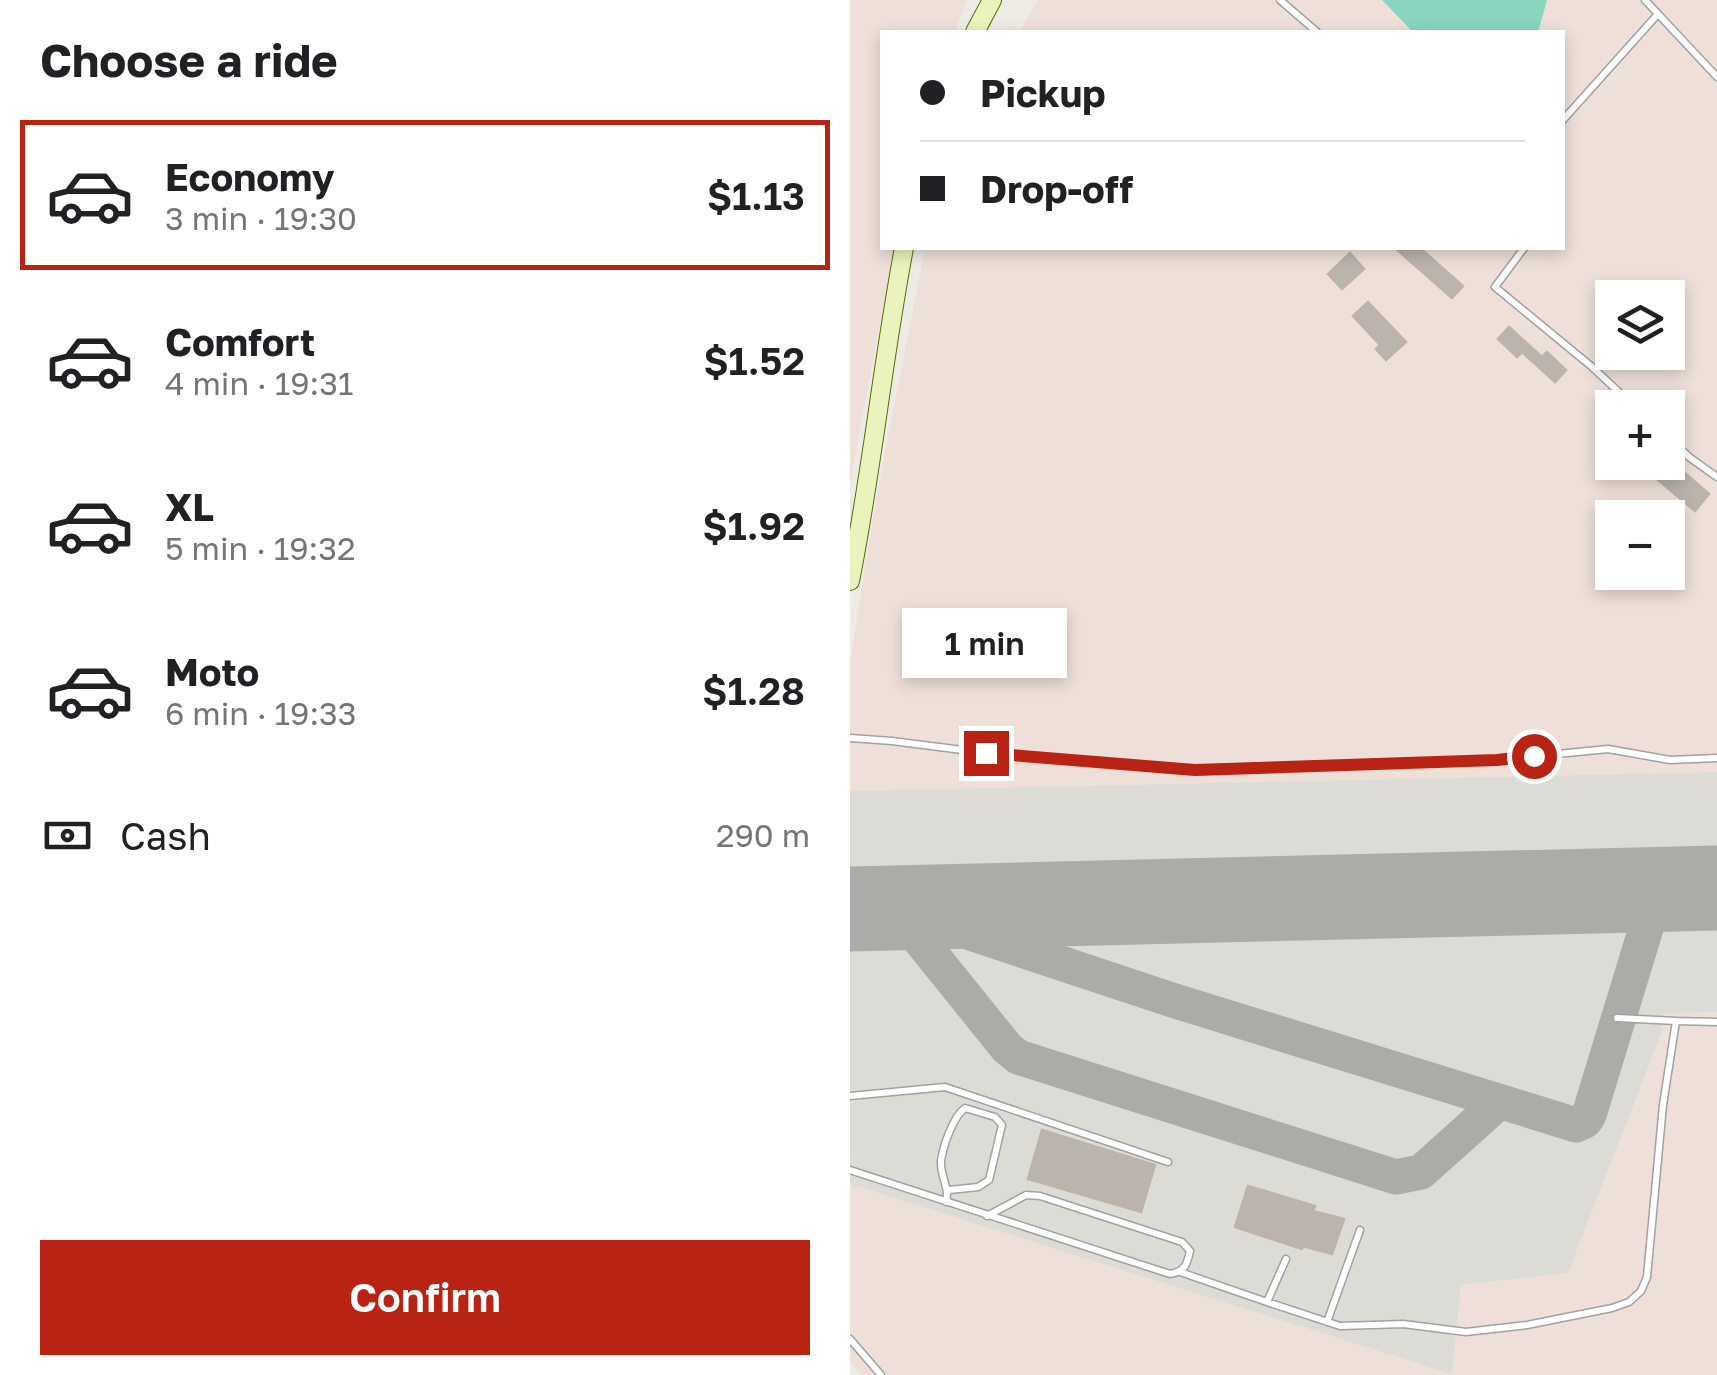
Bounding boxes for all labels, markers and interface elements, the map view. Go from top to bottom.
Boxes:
text: Choose a ride [40,33,338,87]
text: Pickup [980,70,1106,115]
icon: car [45,150,135,240]
text: Economy [165,154,334,199]
text: Drop-off [980,166,1133,211]
text: $1.13 [707,173,805,218]
text: 3 min · 19:30 [165,199,357,237]
map controls [1595,280,1685,590]
button: layers [1595,280,1685,370]
icon: car [45,315,135,405]
text: Comfort [165,319,315,364]
text: $1.52 [704,338,805,383]
text: 4 min · 19:31 [165,364,353,402]
button: + [1595,390,1685,480]
icon: car [45,480,135,570]
text: XL [165,484,214,529]
button: − [1595,500,1685,590]
text: $1.92 [703,503,805,548]
text: 5 min · 19:32 [165,529,356,567]
callout: 1 min [904,608,1068,678]
text: 1 min [944,624,1025,662]
icon: car [45,645,135,735]
text: Moto [165,649,259,694]
text: $1.28 [702,668,805,713]
text: 6 min · 19:33 [165,694,356,732]
route end [964,731,1009,776]
route start [1512,734,1557,779]
icon: cash [40,808,95,863]
text: Cash [120,813,211,858]
text: 290 m [716,816,810,854]
button: Confirm [40,1240,810,1355]

